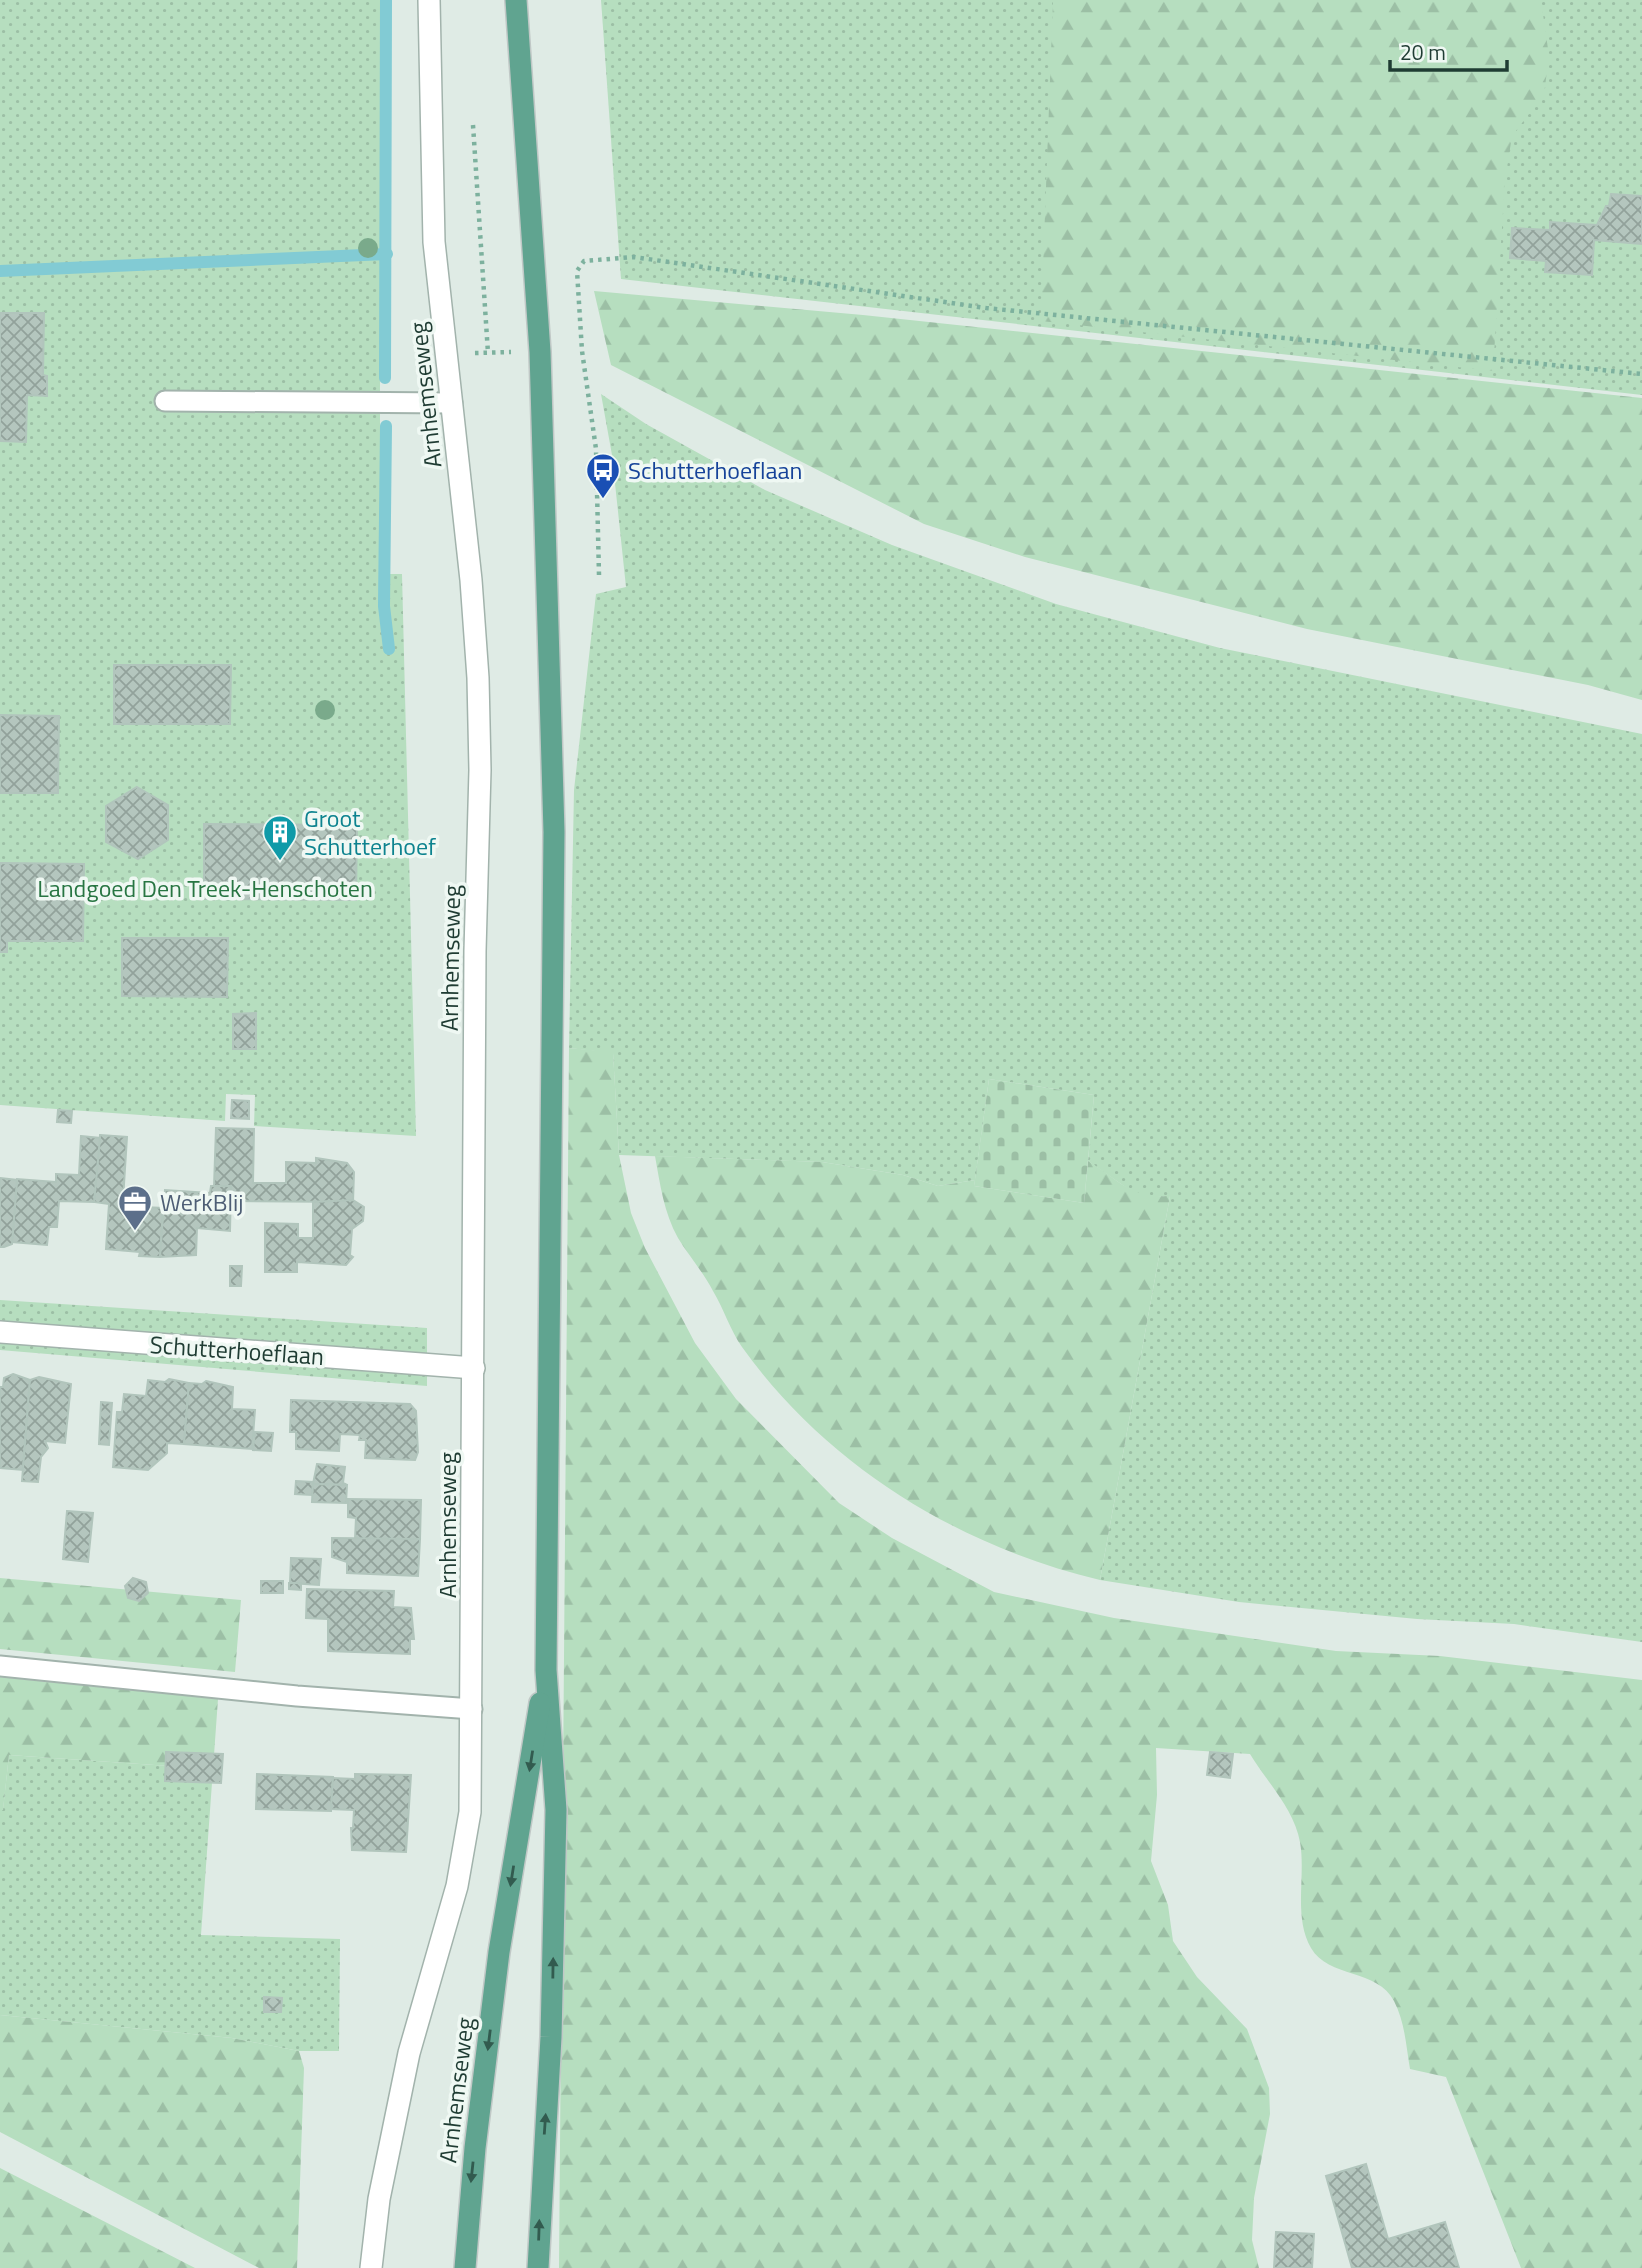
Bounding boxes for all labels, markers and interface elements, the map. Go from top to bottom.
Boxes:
scale bar [1390,28,1507,72]
text: 20 m [1400,36,1446,68]
street label: Arnhemseweg [399,320,451,470]
bus stop icon: Schutterhoeflaan [584,451,622,500]
place label: Schutterhoeflaan [628,452,802,488]
place label: Groot Schutterhoef [304,800,436,864]
building icon: Groot Schutterhoef [261,813,299,862]
park label: Landgoed Den Treek-Henschoten [37,870,373,906]
street label: Arnhemseweg [431,885,469,1031]
office icon: WerkBlij [116,1183,154,1232]
place label: WerkBlij [160,1184,244,1220]
street label: Schutterhoeflaan [149,1326,325,1374]
street label: Arnhemseweg [429,1452,465,1598]
one-way arrow [525,1751,536,1773]
one-way arrow [506,1865,517,1887]
one-way arrow [547,1957,558,1979]
street label: Arnhemseweg [429,2015,483,2165]
one-way arrow [483,2030,494,2052]
one-way arrow [540,2112,551,2134]
one-way arrow [467,2161,478,2183]
one-way arrow [534,2219,545,2241]

